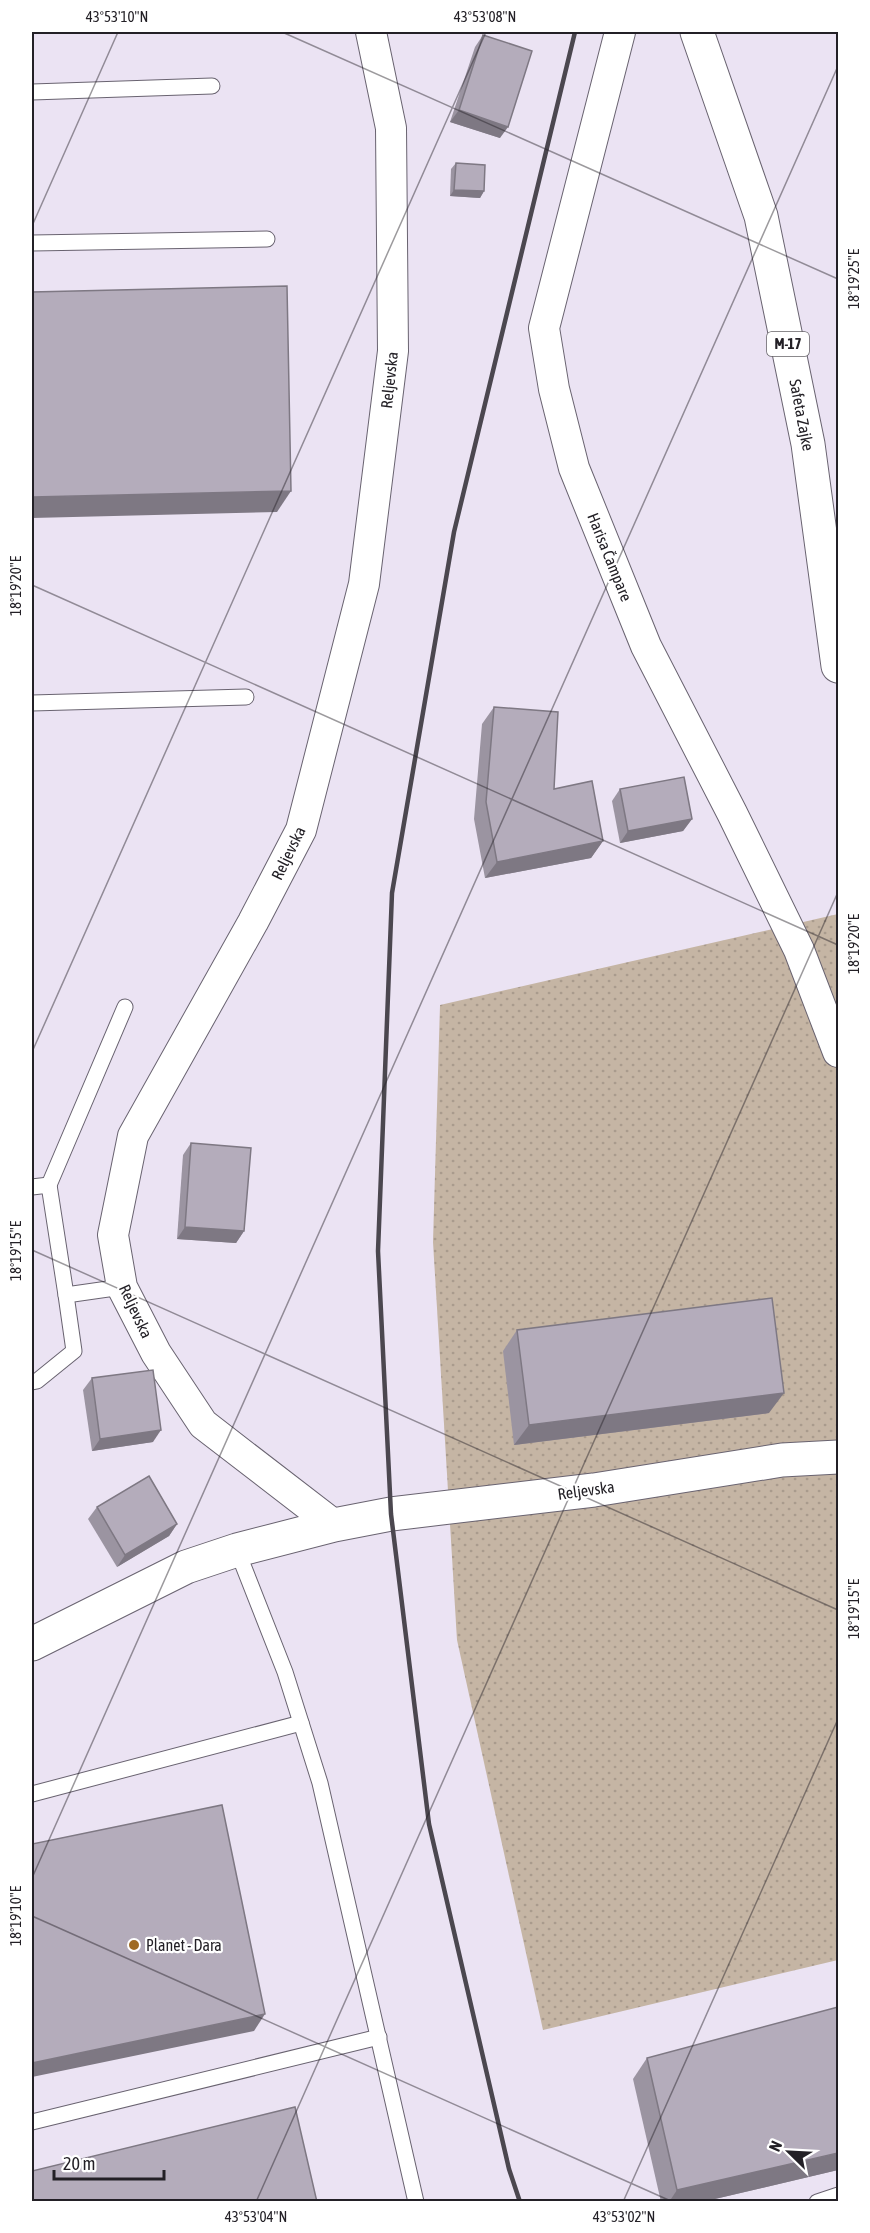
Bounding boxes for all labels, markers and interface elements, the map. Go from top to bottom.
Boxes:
text: 43°53'10"N [86,8,148,25]
text: 43°53'08"N [454,8,516,25]
text: 18°19'25"E [845,248,862,309]
road number: M-17 [767,332,809,356]
street label: Reljevska [377,351,402,409]
street label: Safeta Zajke [785,378,818,452]
street label: Harisa Čampare [583,510,636,604]
text: 18°19'20"E [7,555,24,616]
street label: Reljevska [267,823,309,883]
text: 18°19'20"E [845,913,862,974]
text: 18°19'15"E [7,1220,24,1281]
street label: Reljevska [115,1281,156,1341]
street label: Reljevska [557,1477,616,1504]
text: 18°19'15"E [845,1578,862,1639]
text: 18°19'10"E [7,1885,24,1946]
place label: Planet - Dara [146,1936,222,1954]
marker: Planet - Dara [127,1938,141,1952]
north arrow [759,2122,819,2182]
text: N [765,2138,785,2154]
scale bar [54,2143,164,2181]
text: 20 m [63,2153,95,2174]
text: 43°53'04"N [225,2208,287,2225]
text: 43°53'02"N [593,2208,655,2225]

